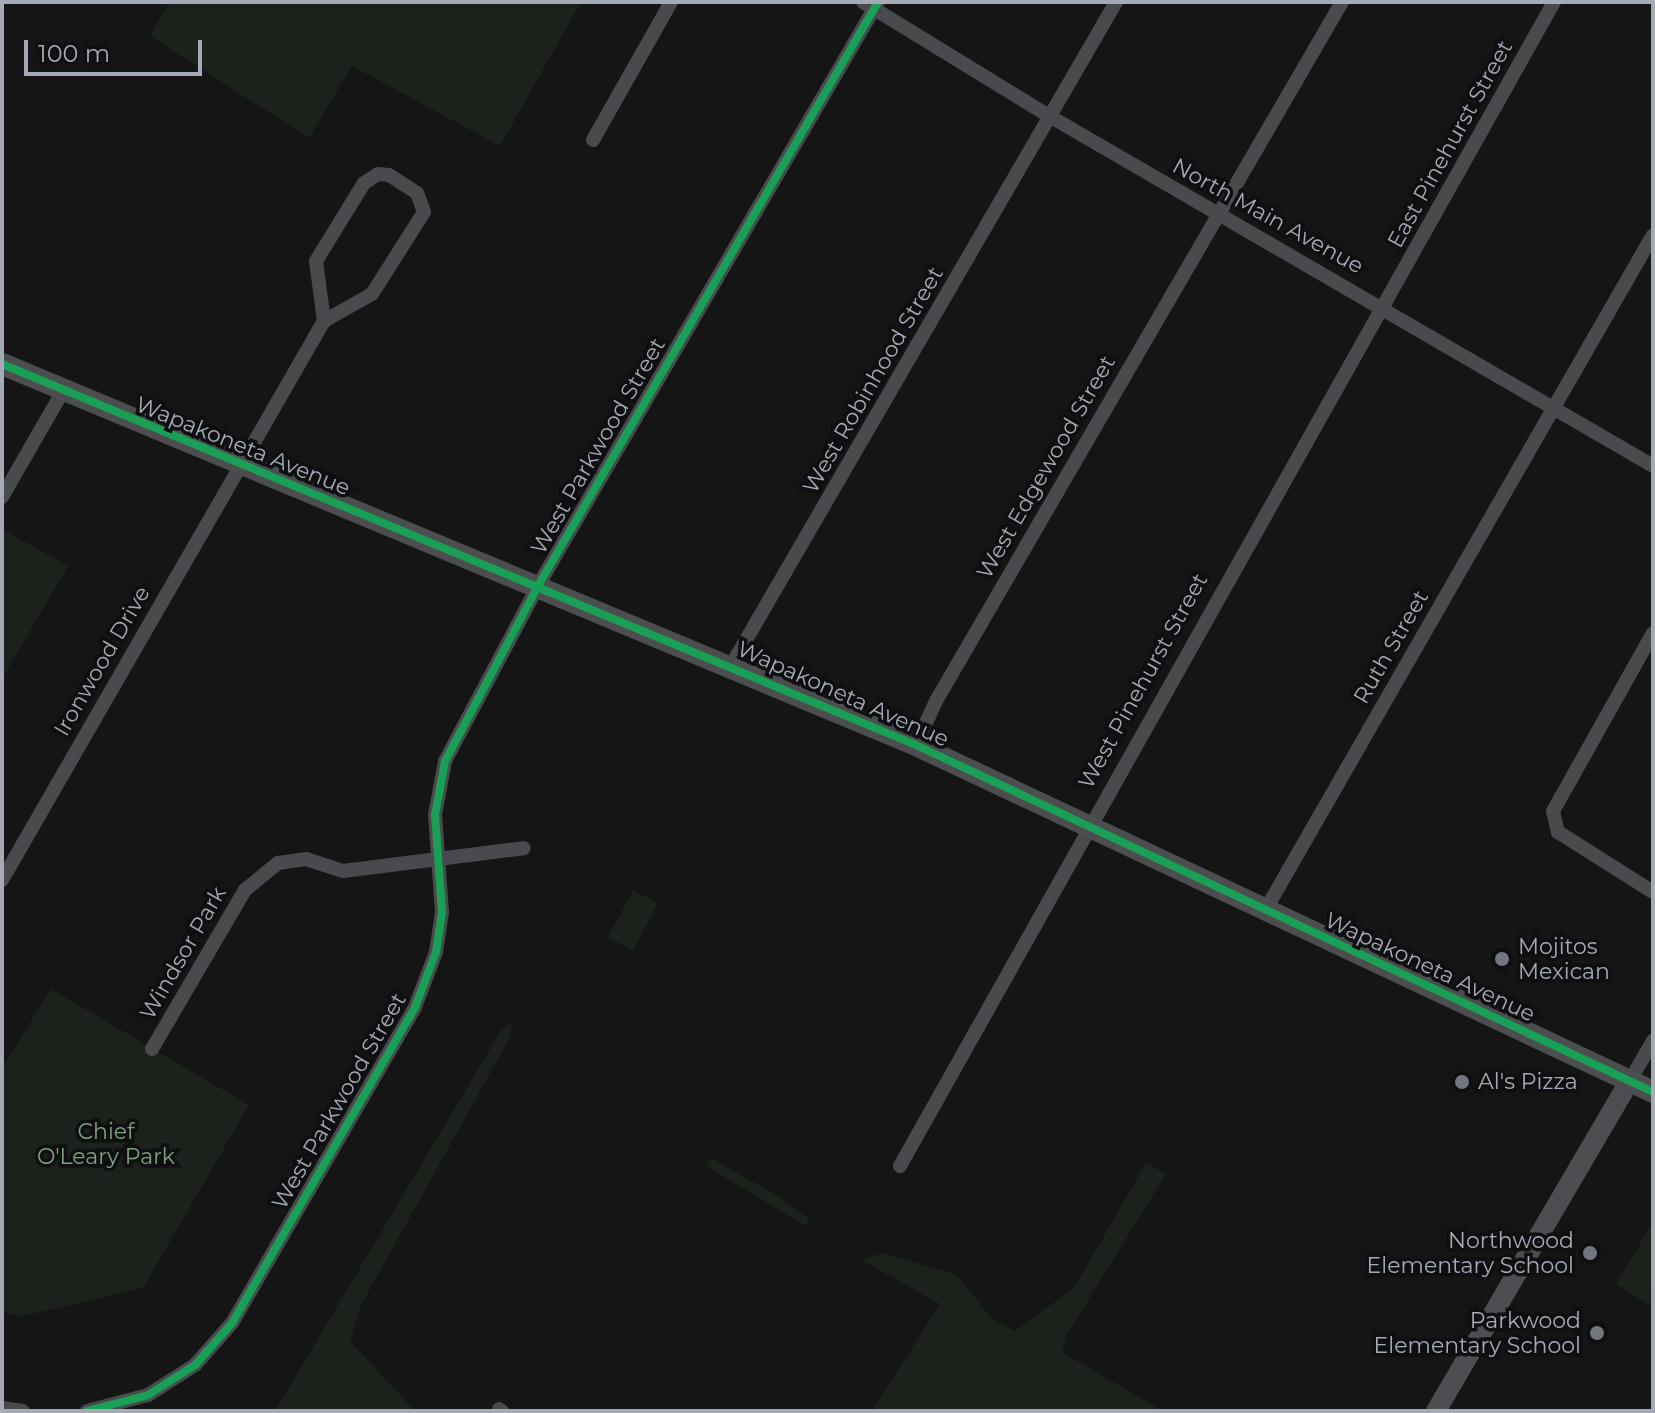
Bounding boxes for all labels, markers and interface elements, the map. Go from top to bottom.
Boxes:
scale bar [28,24,206,74]
street label: East Pinehurst Street [1382,36,1518,252]
text: 100 m [38,39,110,68]
street label: North Main Avenue [1168,153,1368,279]
street label: West Robinhood Street [797,262,949,498]
street label: West Parkwood Street [525,333,671,559]
street label: West Edgewood Street [971,351,1121,583]
street label: Wapakoneta Avenue [132,391,354,501]
street label: West Pinehurst Street [1073,569,1213,793]
street label: Ironwood Drive [48,581,156,741]
street label: Ruth Street [1348,586,1434,708]
street label: Wapakoneta Avenue [733,635,953,753]
street label: Windsor Park [134,882,232,1024]
street label: Wapakoneta Avenue [1321,907,1539,1027]
place label: Mojitos Mexican [1518,933,1610,984]
marker: Mojitos Mexican [1493,950,1511,968]
street label: West Parkwood Street [266,988,412,1214]
place label: Al's Pizza [1478,1069,1578,1095]
marker: Al's Pizza [1453,1073,1471,1091]
park label: Chief O'Leary Park [37,1118,175,1170]
place label: Northwood Elementary School [1367,1227,1574,1278]
marker: Northwood Elementary School [1581,1244,1599,1262]
place label: Parkwood Elementary School [1374,1307,1581,1358]
marker: Parkwood Elementary School [1588,1324,1606,1342]

